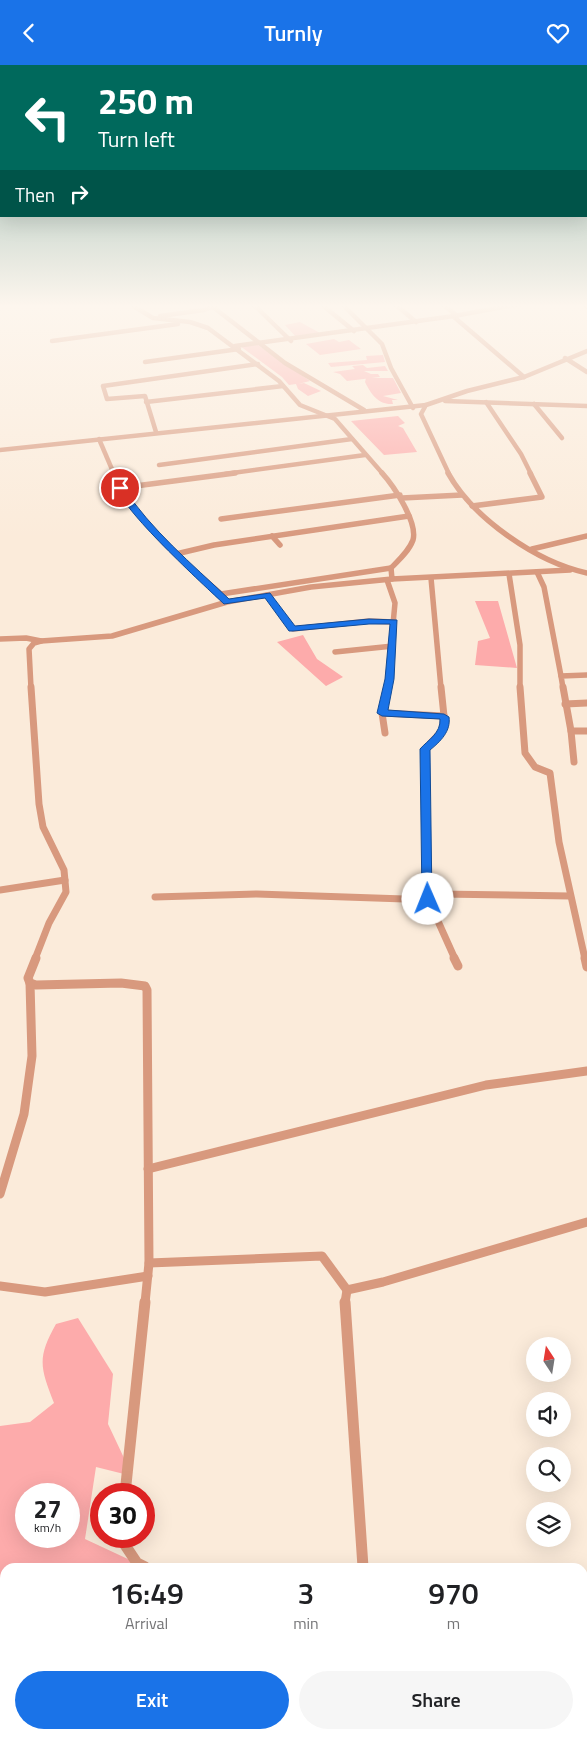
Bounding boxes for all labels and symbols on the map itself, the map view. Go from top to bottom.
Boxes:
pin [99,467,141,509]
position arrow [401,872,453,924]
north arrow [526,1337,571,1383]
speed limit sign: 30 [90,1483,155,1548]

